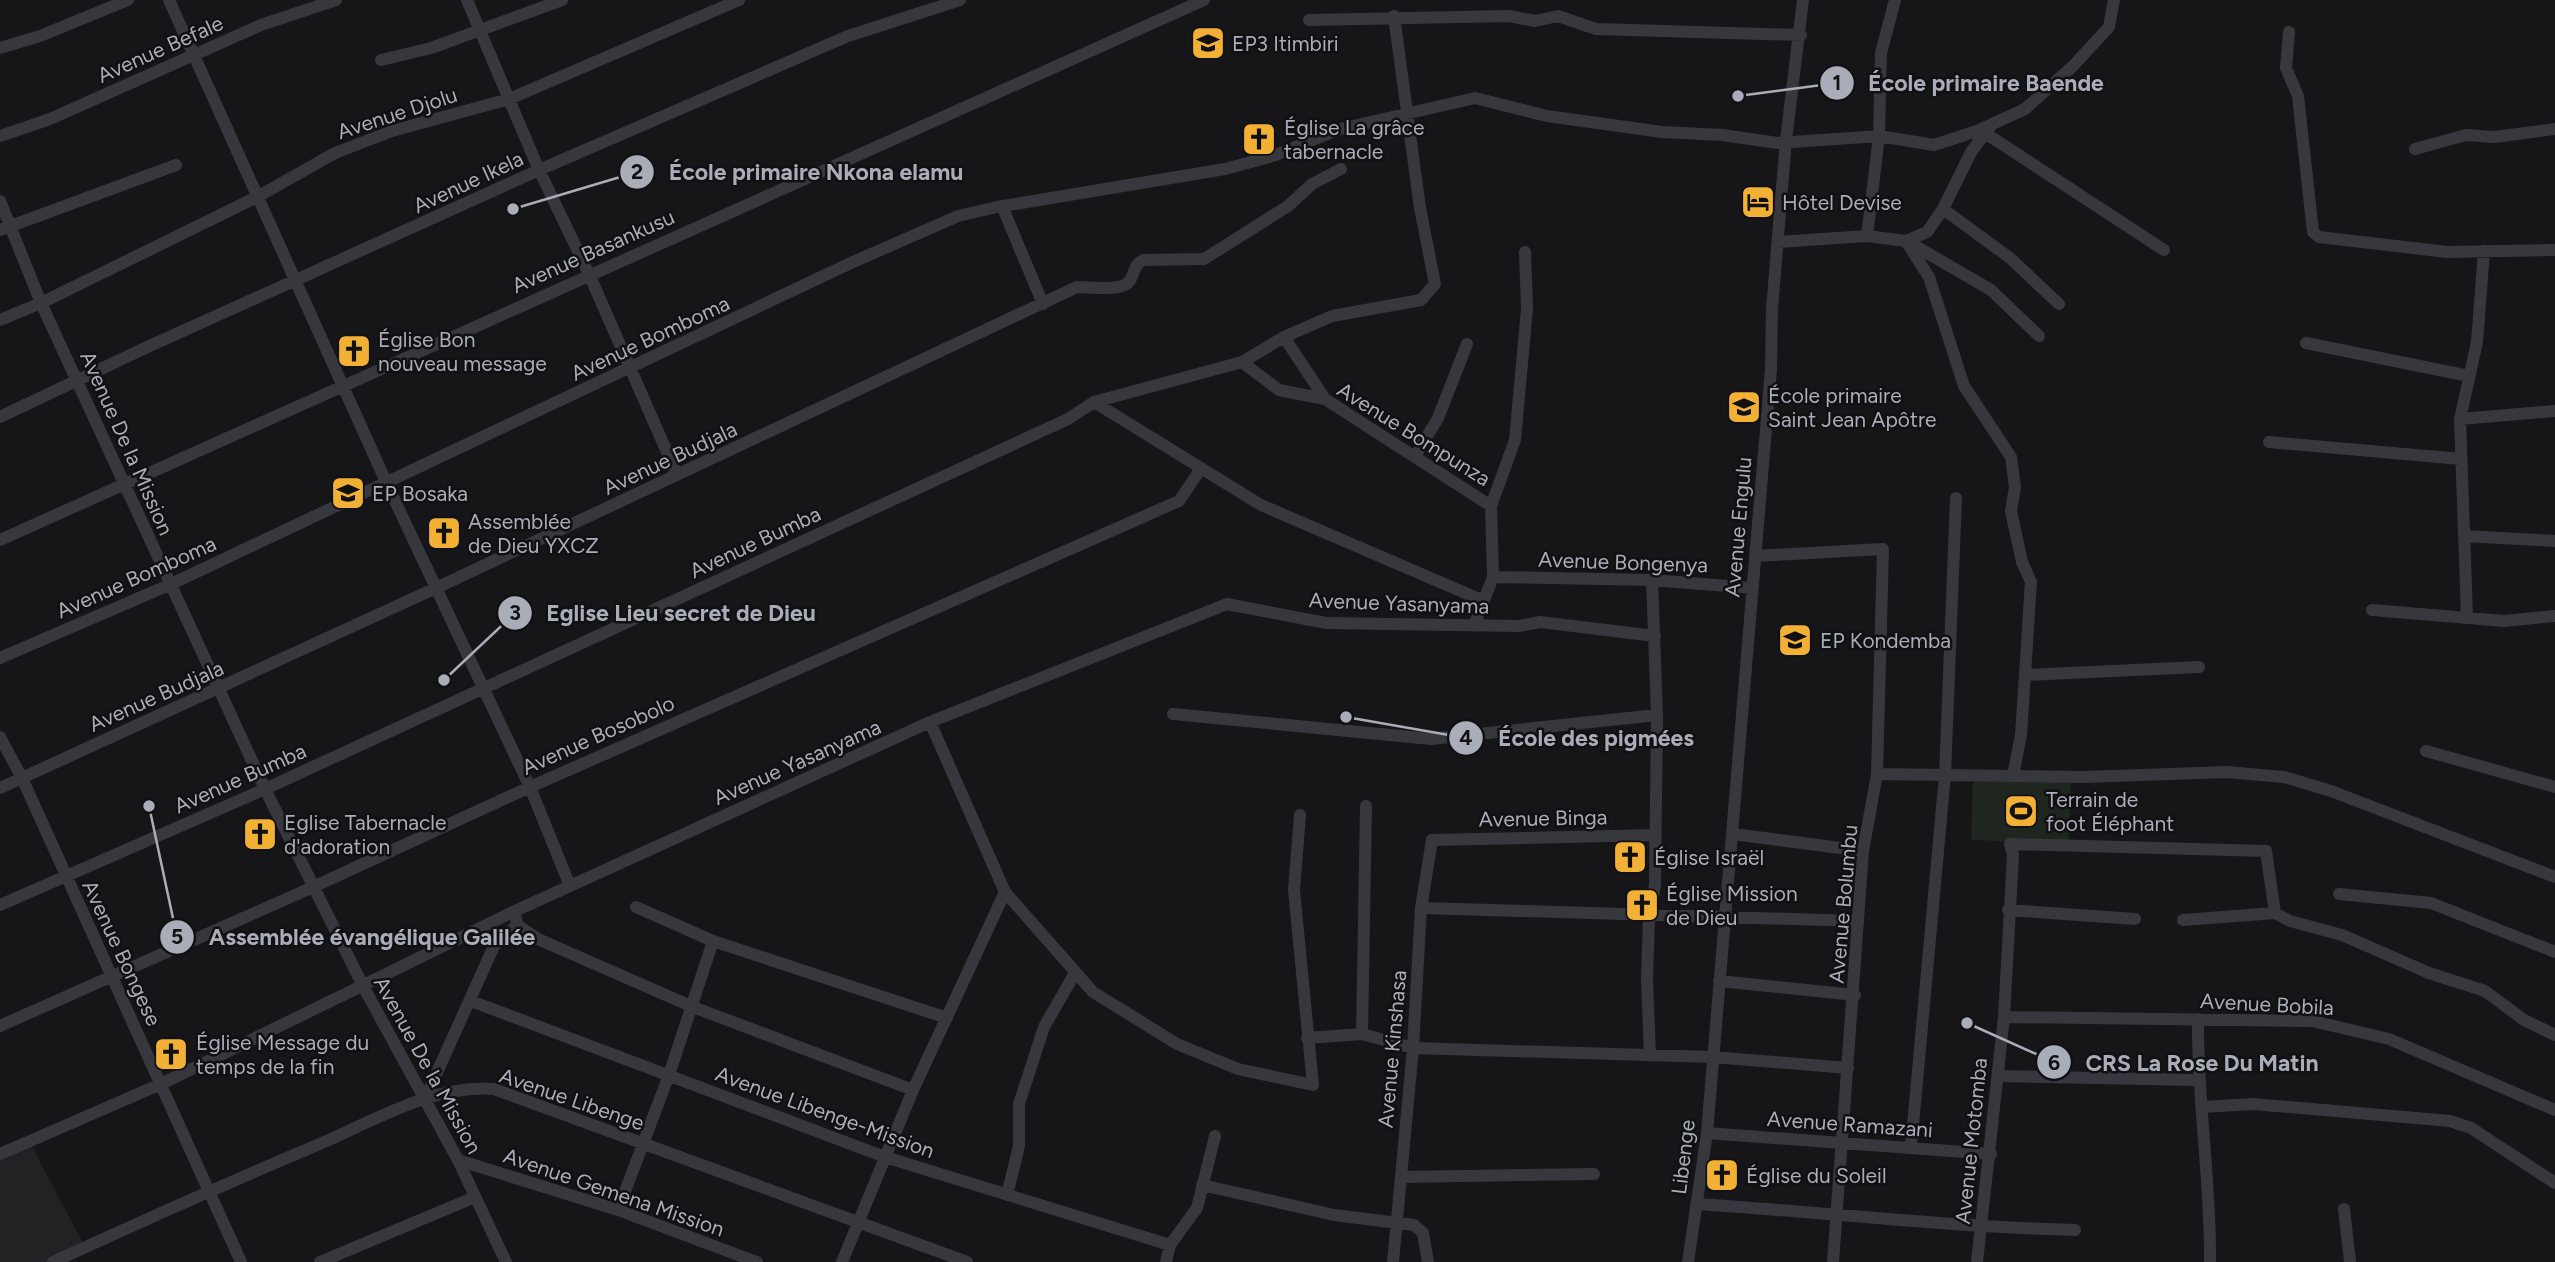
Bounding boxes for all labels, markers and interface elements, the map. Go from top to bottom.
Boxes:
street label: Avenue Befale [93,10,227,88]
school or university icon: EP3 Itimbiri [1189,24,1227,62]
place label: EP3 Itimbiri [1232,31,1339,56]
callout: École primaire Baende [1819,61,2118,105]
text: École primaire Baende [1868,69,2104,97]
text: 1 [1833,70,1841,95]
street label: Avenue Djolu [334,82,460,144]
place label: Église La grâce tabernacle [1284,115,1424,164]
church icon: Église La grâce tabernacle [1240,120,1278,158]
street label: Avenue Ikela [409,146,527,218]
callout: École primaire Nkona elamu [620,150,978,194]
text: École primaire Nkona elamu [669,158,963,186]
text: 2 [631,159,643,184]
hotel icon: Hôtel Devise [1739,183,1777,221]
place label: Hôtel Devise [1782,190,1902,215]
street label: Avenue Basankusu [508,204,678,298]
street label: Avenue Bomboma [567,290,733,386]
place label: Église Bon nouveau message [378,327,547,376]
church icon: Église Bon nouveau message [335,332,373,370]
street label: Avenue De la Mission [75,347,179,539]
street label: Avenue Bompunza [1333,377,1495,491]
place label: École primaire Saint Jean Apôtre [1768,383,1937,432]
school or university icon: École primaire Saint Jean Apôtre [1725,388,1763,426]
street label: Avenue Budjala [599,416,741,500]
street label: Avenue Engulu [1719,456,1757,598]
school or university icon: EP Bosaka [329,474,367,512]
place label: EP Bosaka [372,481,468,506]
street label: Avenue Bumba [686,501,824,583]
place label: Assemblée de Dieu YXCZ [468,509,599,558]
church icon: Assemblée de Dieu YXCZ [425,514,463,552]
street label: Avenue Bomboma [52,531,220,623]
street label: Avenue Bongenya [1538,547,1708,577]
street label: Avenue Yasanyama [1308,587,1490,619]
callout: Eglise Lieu secret de Dieu [497,591,830,635]
text: Eglise Lieu secret de Dieu [546,599,816,627]
text: 3 [509,600,521,625]
school or university icon: EP Kondemba [1776,621,1814,659]
place label: EP Kondemba [1820,628,1951,653]
street label: Avenue Budjala [85,655,227,737]
street label: Avenue Bosobolo [518,690,678,780]
street label: Avenue Yasanyama [709,714,885,810]
callout: École des pigmées [1449,716,1708,760]
text: École des pigmées [1498,724,1694,752]
text: 4 [1459,725,1473,750]
street label: Avenue Bumba [170,738,310,818]
place label: Terrain de foot Éléphant [2046,787,2174,836]
sports icon: Terrain de foot Éléphant [2002,792,2040,830]
street label: Avenue Binga [1478,804,1608,832]
place label: Eglise Tabernacle d'adoration [284,810,446,859]
church icon: Eglise Tabernacle d'adoration [241,815,279,853]
street label: Avenue Bolumbu [1824,823,1862,985]
church icon: Église Israël [1611,838,1649,876]
place label: Église Israël [1654,845,1764,870]
street label: Avenue Bongese [77,876,167,1030]
place label: Église Mission de Dieu [1666,881,1798,930]
church icon: Église Mission de Dieu [1623,886,1661,924]
callout: Assemblée évangélique Galilée [160,915,549,959]
text: Assemblée évangélique Galilée [209,923,536,951]
text: 5 [171,924,183,949]
street label: Avenue Kinshasa [1373,969,1411,1129]
street label: Avenue De la Mission [369,972,487,1158]
street label: Avenue Bobila [2200,988,2334,1020]
place label: Église Message du temps de la fin [196,1030,369,1079]
church icon: Église Message du temps de la fin [152,1035,190,1073]
callout: CRS La Rose Du Matin [2036,1040,2333,1084]
text: CRS La Rose Du Matin [2085,1049,2319,1077]
text: 6 [2048,1050,2060,1075]
street label: Avenue Motomba [1950,1057,1992,1225]
street label: Avenue Libenge-Mission [712,1061,938,1163]
street label: Avenue Libenge [496,1063,648,1135]
street label: Avenue Ramazani [1766,1106,1934,1142]
street label: Libenge [1666,1118,1700,1196]
street label: Avenue Gemena Mission [500,1142,728,1242]
church icon: Église du Soleil [1703,1156,1741,1194]
place label: Église du Soleil [1746,1163,1887,1188]

